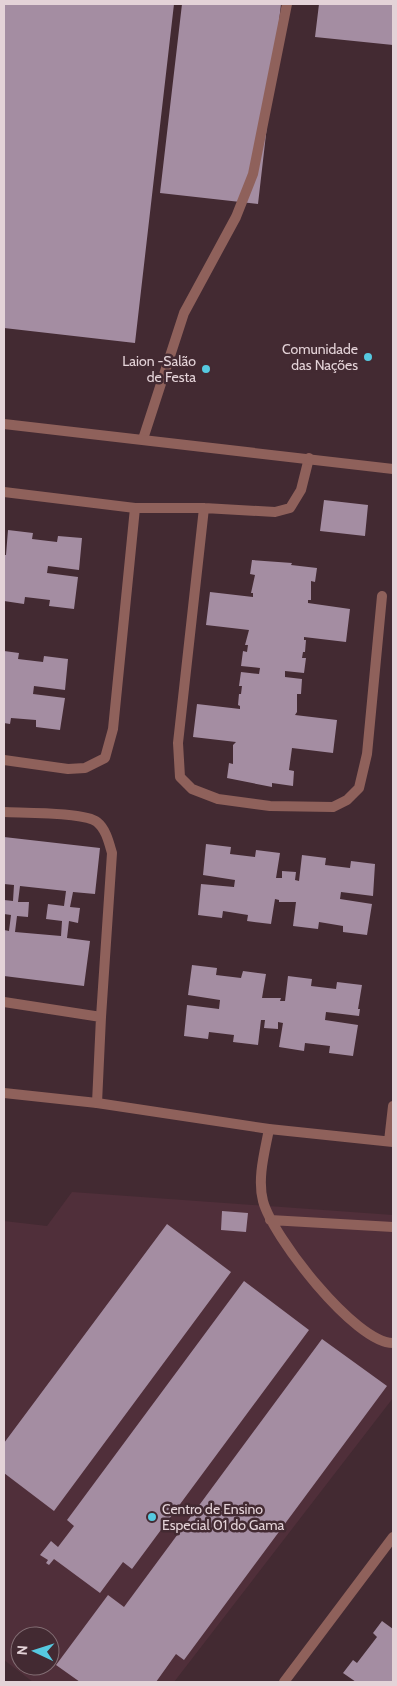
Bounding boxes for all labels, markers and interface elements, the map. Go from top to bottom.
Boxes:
place label: Comunidade das Nações [282,340,358,374]
marker: Comunidade das Nações [362,351,374,363]
place label: Laion -Salão de Festa [122,352,196,386]
marker: Laion -Salão de Festa [200,363,212,375]
place label: Centro de Ensino Especial 01 do Gama [162,1500,284,1534]
marker: Centro de Ensino Especial 01 do Gama [146,1511,158,1523]
north arrow [10,1626,60,1676]
text: N [13,1645,31,1656]

